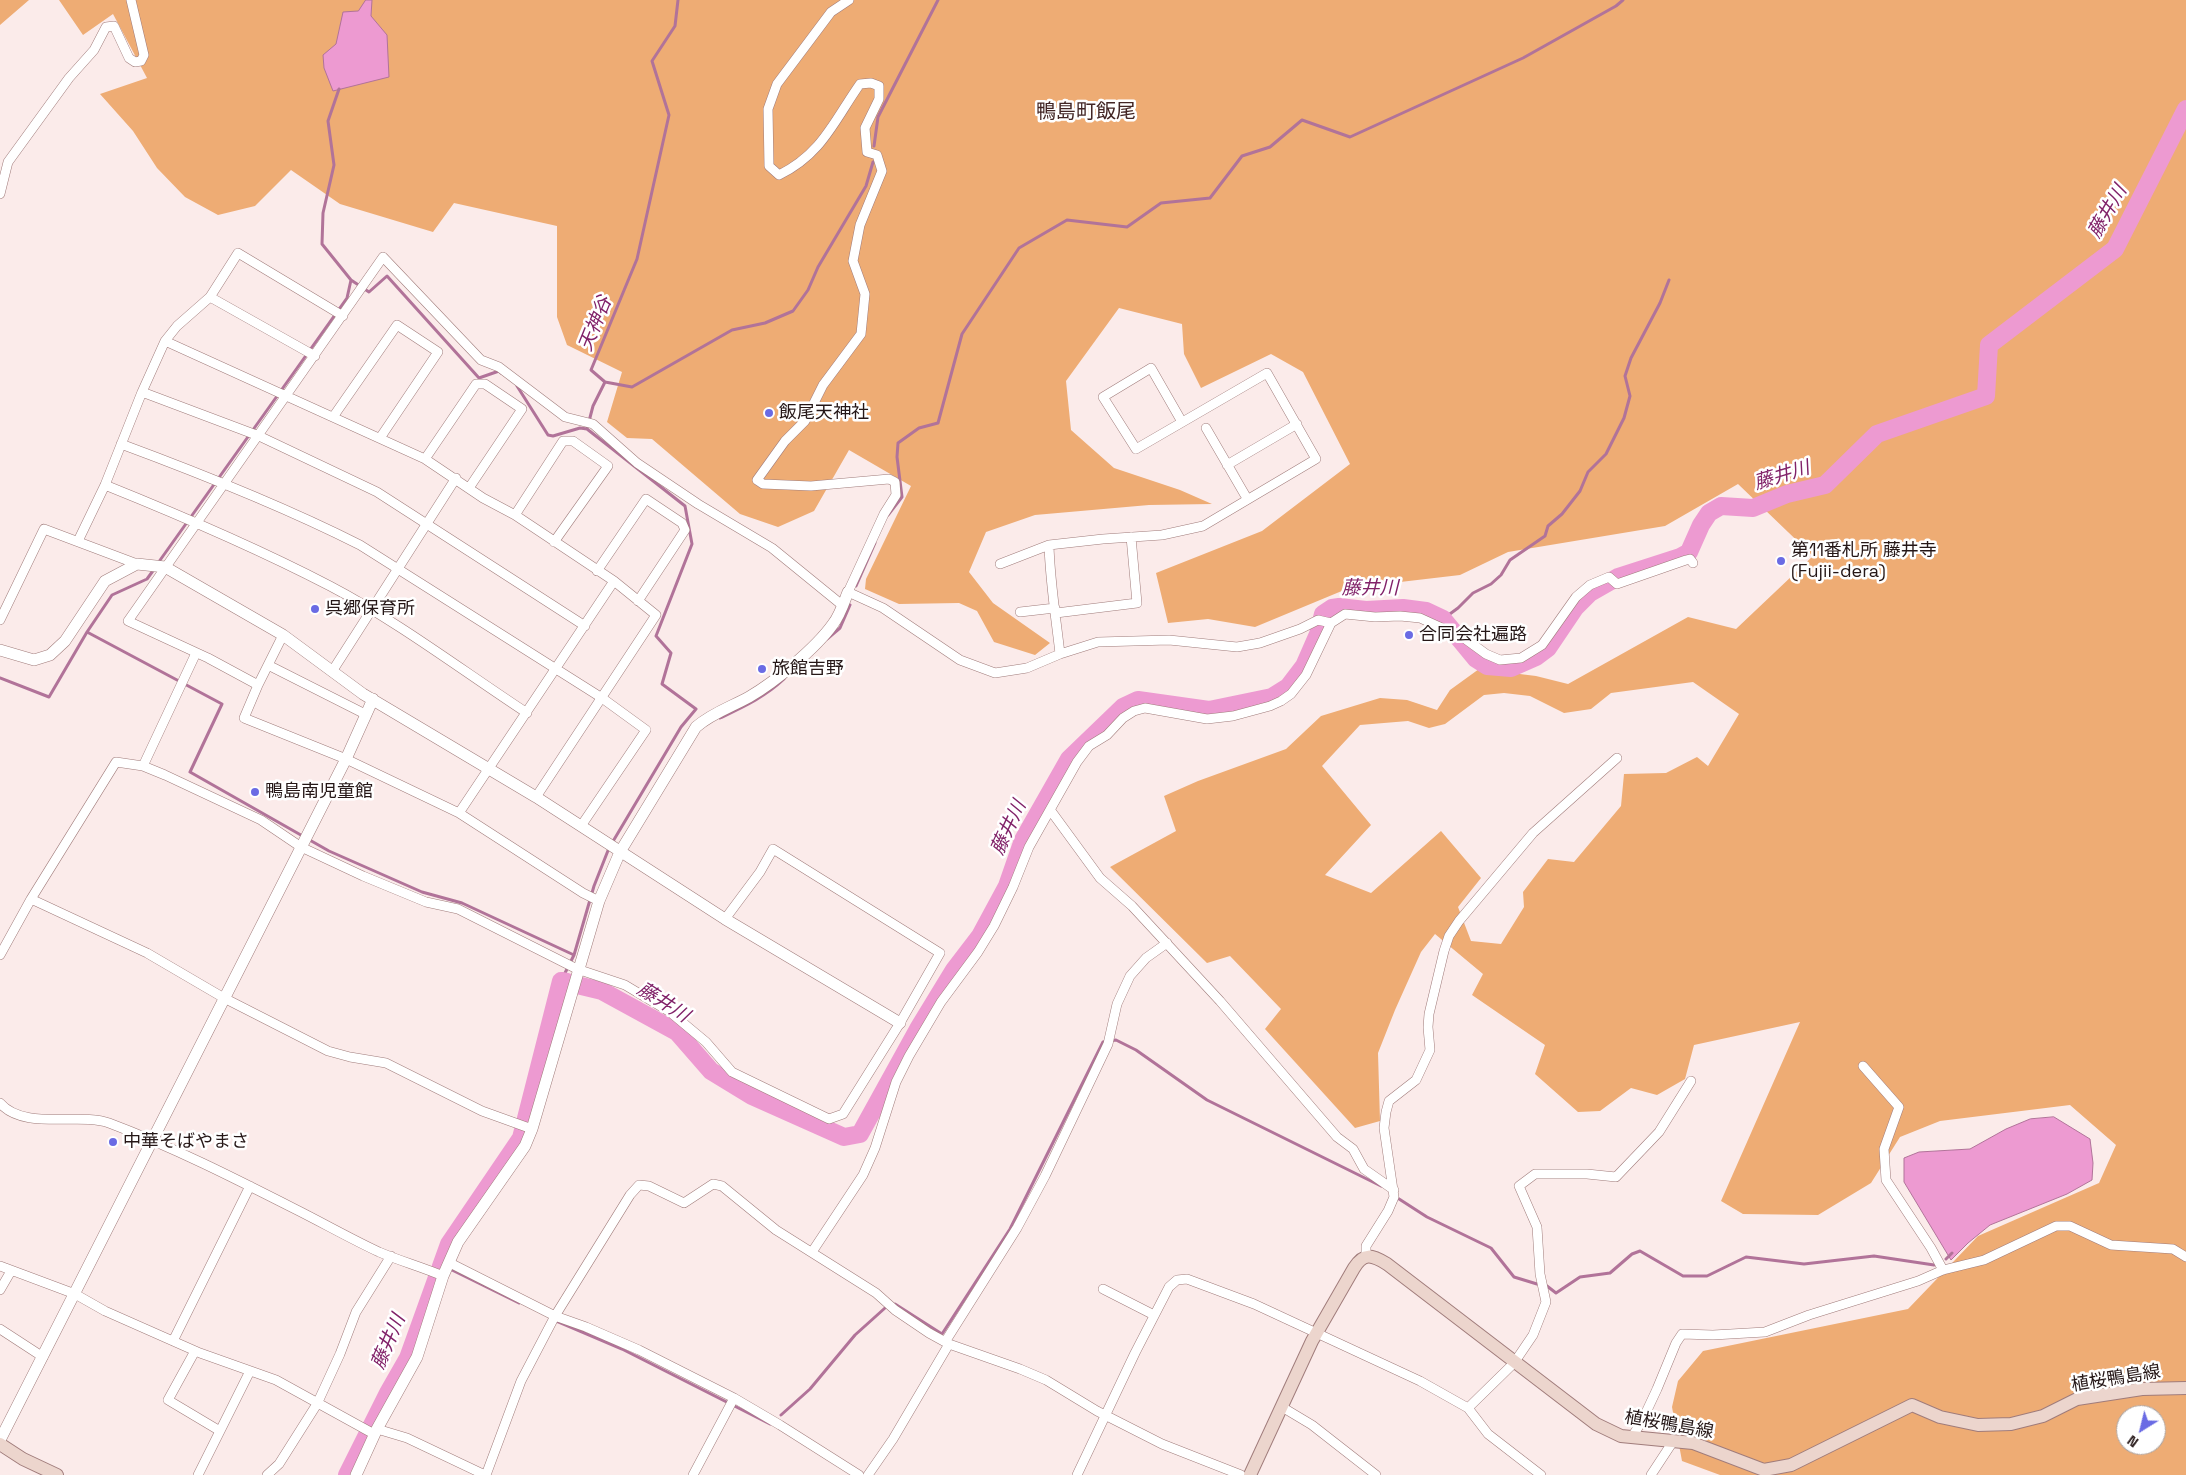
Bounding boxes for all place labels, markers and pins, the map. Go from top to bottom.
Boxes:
place label: 飯尾天神社 [779,402,869,424]
marker: 飯尾天神社 [763,407,775,419]
place label: 第11番札所 藤井寺 (Fujii-dera) [1791,540,1937,582]
marker: 第11番札所 藤井寺 (Fujii-dera) [1775,555,1787,567]
place label: 呉郷保育所 [325,598,415,620]
marker: 呉郷保育所 [309,603,321,615]
place label: 合同会社遍路 [1419,624,1527,646]
marker: 合同会社遍路 [1403,629,1415,641]
place label: 旅館吉野 [772,658,844,680]
marker: 旅館吉野 [756,663,768,675]
place label: 鴨島南児童館 [265,781,373,803]
marker: 鴨島南児童館 [249,786,261,798]
place label: 中華そばやまさ [123,1131,249,1153]
marker: 中華そばやまさ [107,1136,119,1148]

